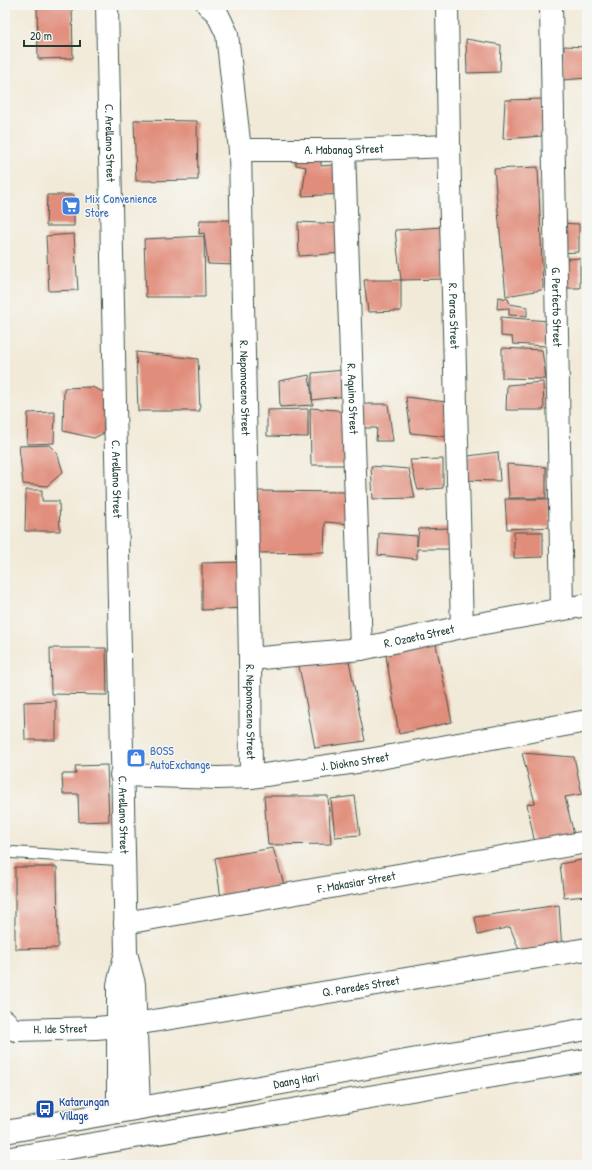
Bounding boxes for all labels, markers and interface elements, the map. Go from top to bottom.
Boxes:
scale bar [24,22,80,48]
text: 20 m [30,27,52,44]
street label: C. Arellano Street [101,104,120,183]
street label: A. Mabanag Street [305,139,385,158]
place label: Mix Convenience Store [85,190,157,221]
supermarket icon: Mix Convenience Store [60,195,82,217]
street label: G. Perfecto Street [548,267,566,348]
street label: R. Paras Street [445,283,464,350]
street label: R. Nepomoceno Street [236,340,255,437]
street label: R. Aquino Street [343,363,363,435]
street label: C. Arellano Street [108,440,126,519]
street label: R. Ozaeta Street [382,620,457,652]
street label: R. Nepomoceno Street [242,664,260,761]
place label: BOSS AutoExchange [150,742,210,773]
shop icon: BOSS AutoExchange [125,747,147,769]
street label: J. Diokno Street [319,747,391,775]
street label: C. Arellano Street [114,776,133,855]
street label: F. Makasiar Street [315,867,398,897]
street label: Q. Paredes Street [321,971,402,1001]
street label: H. Ide Street [33,1019,88,1038]
street label: Daang Hari [272,1068,321,1092]
place label: Katarungan Village [59,1093,109,1124]
bus stop icon: Katarungan Village [34,1098,56,1120]

